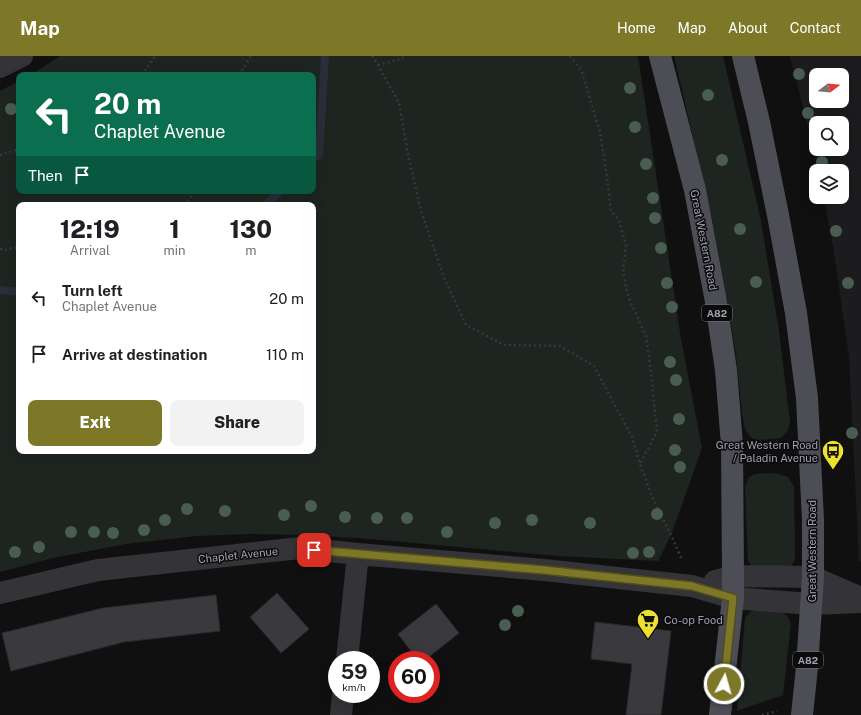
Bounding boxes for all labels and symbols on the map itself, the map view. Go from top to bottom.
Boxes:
north arrow [809,68,849,108]
street label: Great Western Road [688,189,720,291]
road number: A82 [702,305,732,321]
bus stop icon: Great Western Road / Paladin Avenue [820,438,846,471]
place label: Great Western Road / Paladin Avenue [716,439,818,464]
street label: Great Western Road [806,500,818,602]
pin [297,533,331,567]
street label: Chaplet Avenue [197,545,279,565]
supermarket icon: Co-op Food [635,607,661,640]
place label: Co-op Food [664,614,723,626]
speed limit sign: 60 [388,651,440,703]
road number: A82 [793,652,823,668]
position arrow [703,663,745,705]

